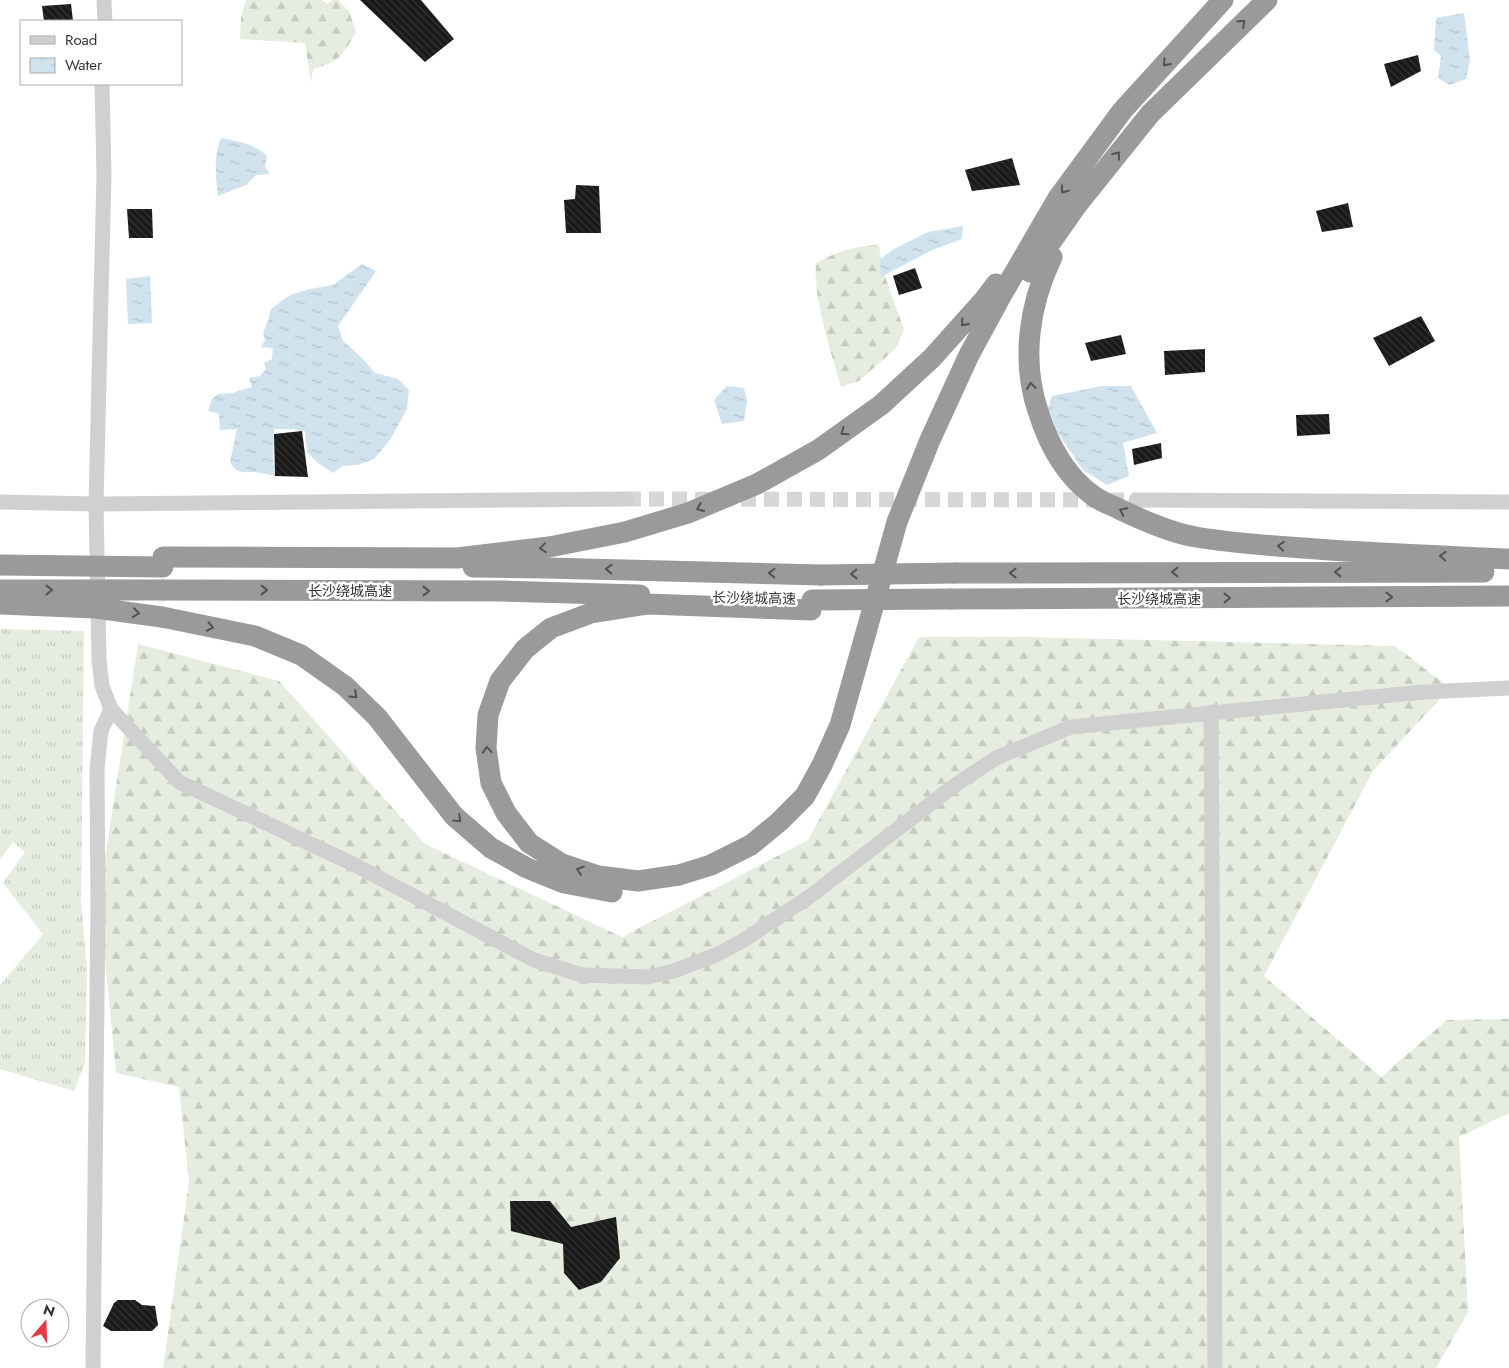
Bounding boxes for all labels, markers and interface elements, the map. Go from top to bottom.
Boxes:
legend [20,20,182,85]
one-way arrow [1237,20,1246,29]
text: Road [65,29,97,51]
text: Water [65,54,103,76]
one-way arrow [1163,58,1172,67]
one-way arrow [1111,152,1119,161]
one-way arrow [1061,184,1070,194]
one-way arrow [960,317,969,326]
one-way arrow [1027,382,1037,391]
one-way arrow [840,426,849,435]
one-way arrow [697,502,705,512]
one-way arrow [1120,507,1129,517]
one-way arrow [1276,541,1284,552]
one-way arrow [539,542,547,553]
one-way arrow [1439,551,1447,562]
one-way arrow [605,564,613,574]
one-way arrow [1171,567,1179,577]
one-way arrow [1334,567,1342,577]
one-way arrow [768,568,776,579]
one-way arrow [1009,568,1016,578]
one-way arrow [850,569,858,579]
street label: 长沙绕城高速 [308,581,392,601]
one-way arrow [45,585,53,595]
one-way arrow [260,585,268,595]
one-way arrow [423,586,431,596]
street label: 长沙绕城高速 [712,587,796,609]
street label: 长沙绕城高速 [1117,589,1201,609]
one-way arrow [1386,592,1394,602]
one-way arrow [1224,593,1231,603]
one-way arrow [132,607,140,618]
one-way arrow [205,621,214,632]
one-way arrow [349,689,358,698]
one-way arrow [482,746,493,754]
one-way arrow [453,813,462,822]
one-way arrow [576,866,585,876]
north arrow [20,1298,70,1348]
text: N [41,1299,58,1322]

